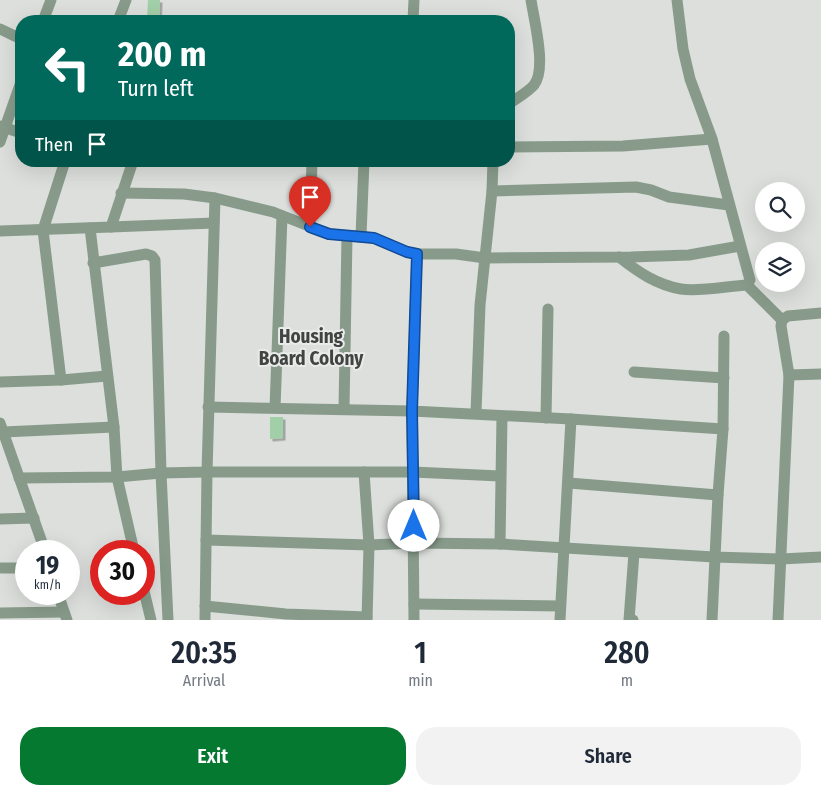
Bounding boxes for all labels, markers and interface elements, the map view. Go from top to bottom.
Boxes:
text: 200 m [118,33,206,75]
icon: left [35,35,100,100]
text: Turn left [118,75,194,102]
icon: arrive [83,130,111,158]
text: Then [35,133,73,156]
pin [289,176,331,227]
map controls [755,182,805,292]
button: search [755,182,805,232]
icon: arrive [296,183,324,211]
button: layers [755,242,805,292]
district label: Housing Board Colony [259,325,364,370]
position arrow [387,499,439,551]
speed limit sign: 30 [90,540,155,605]
text: 19 [36,551,59,581]
text: km/h [34,578,61,592]
text: 20:35 [171,635,237,671]
text: 1 [414,635,427,671]
text: 280 [604,635,650,671]
text: Arrival [183,671,225,690]
text: min [408,671,433,690]
text: m [621,671,633,690]
button: Exit [20,727,406,785]
button: Share [416,727,801,785]

